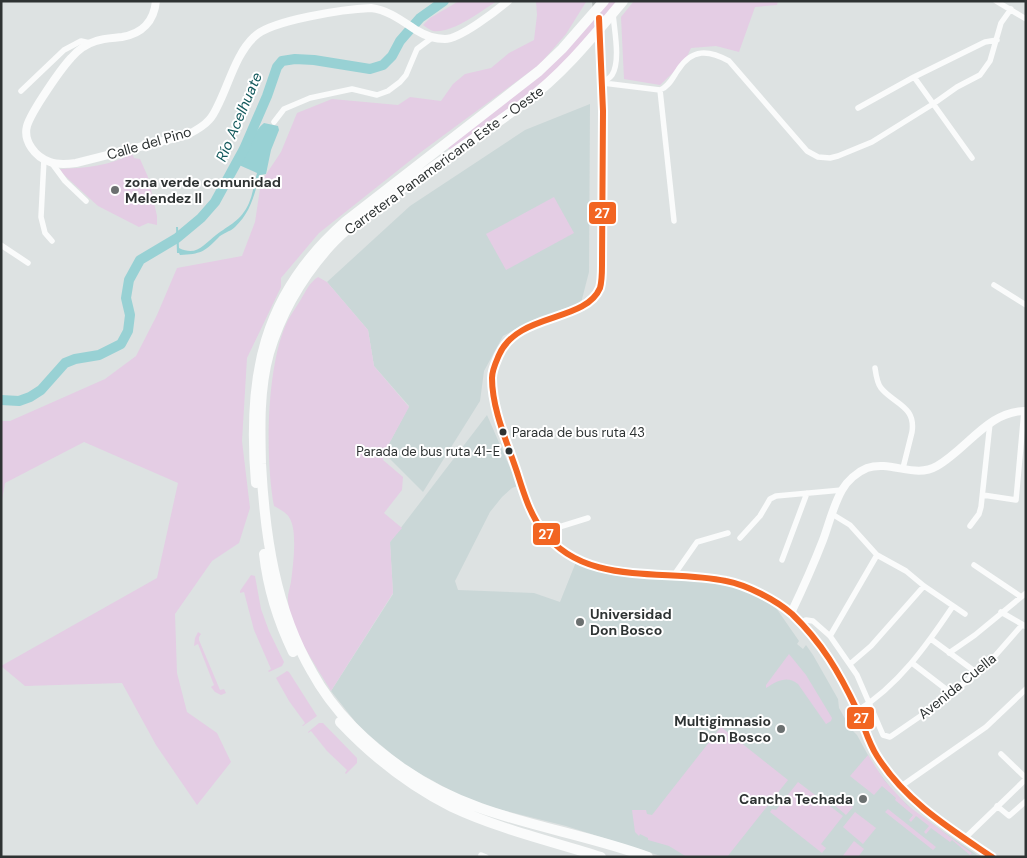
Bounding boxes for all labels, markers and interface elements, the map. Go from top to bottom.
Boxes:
water label: Río Acelhuate [211,69,267,165]
street label: Carretera Panamericana Este - Oeste [341,82,547,238]
street label: Calle del Pino [105,122,193,164]
place label: zona verde comunidad Melendez II [125,173,281,207]
marker: zona verde comunidad Melendez II [109,184,121,196]
line badge: 27 [588,201,617,225]
text: 27 [594,204,610,222]
place label: Parada de bus ruta 43 [512,424,645,441]
marker: Parada de bus ruta 43 [498,427,508,437]
place label: Parada de bus ruta 41-E [356,443,500,460]
marker: Parada de bus ruta 41-E [504,446,514,456]
line badge: 27 [532,522,561,546]
text: 27 [538,525,554,543]
place label: Universidad Don Bosco [590,605,672,639]
marker: Universidad Don Bosco [574,616,586,628]
street label: Avenida Cuella [914,649,1000,723]
line badge: 27 [846,706,875,730]
text: 27 [853,709,869,727]
place label: Multigimnasio Don Bosco [674,712,771,746]
marker: Multigimnasio Don Bosco [775,723,787,735]
place label: Cancha Techada [739,790,853,808]
marker: Cancha Techada [857,793,869,805]

